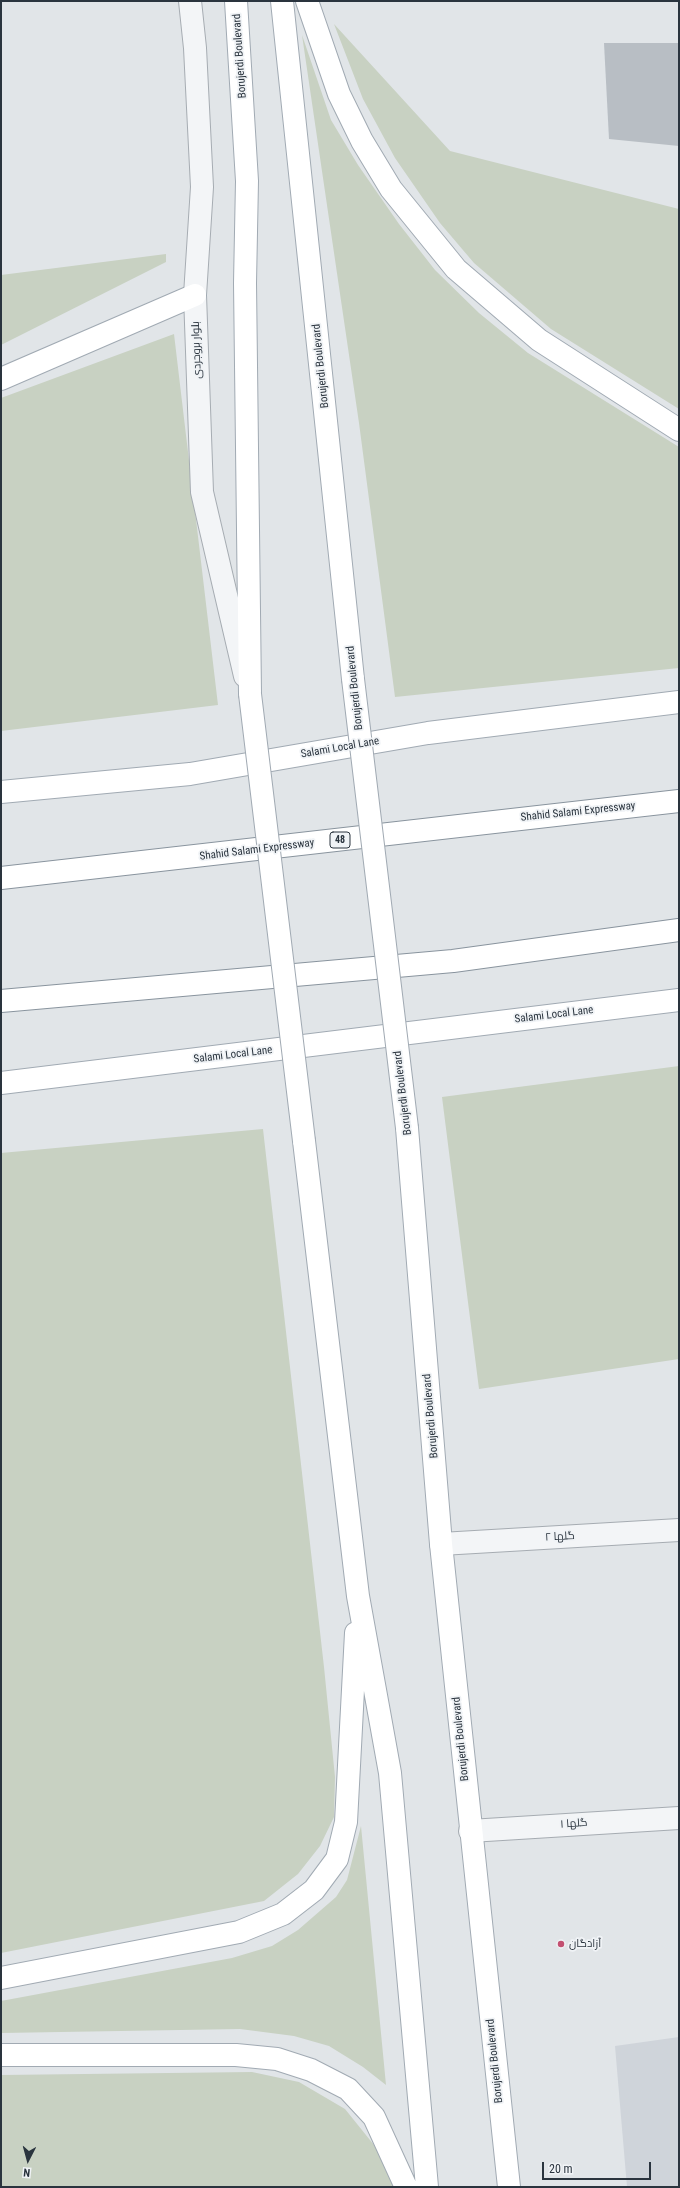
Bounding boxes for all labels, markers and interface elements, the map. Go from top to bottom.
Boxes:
street label: Borujerdi Boulevard [230,13,250,99]
street label: بلوار بروجردی [189,321,205,379]
street label: Borujerdi Boulevard [310,323,332,409]
street label: Borujerdi Boulevard [344,645,366,731]
street label: Salami Local Lane [300,735,380,761]
street label: Shahid Salami Expressway [520,799,636,825]
road number: 48 [330,832,350,848]
street label: Shahid Salami Expressway [199,836,315,864]
street label: Salami Local Lane [514,1004,594,1026]
street label: Salami Local Lane [193,1044,273,1066]
street label: Borujerdi Boulevard [391,1050,415,1136]
street label: Borujerdi Boulevard [421,1373,441,1459]
street label: گلها ۲ [545,1530,575,1544]
street label: Borujerdi Boulevard [450,1696,472,1782]
street label: گلها ۱ [560,1816,588,1832]
place label: آزادگان [569,1937,601,1951]
marker: آزادگان [556,1939,566,1949]
street label: Borujerdi Boulevard [484,2018,506,2104]
north arrow [8,2140,48,2180]
scale bar [544,2154,653,2180]
text: 20 m [549,2162,573,2176]
text: N [23,2166,31,2179]

